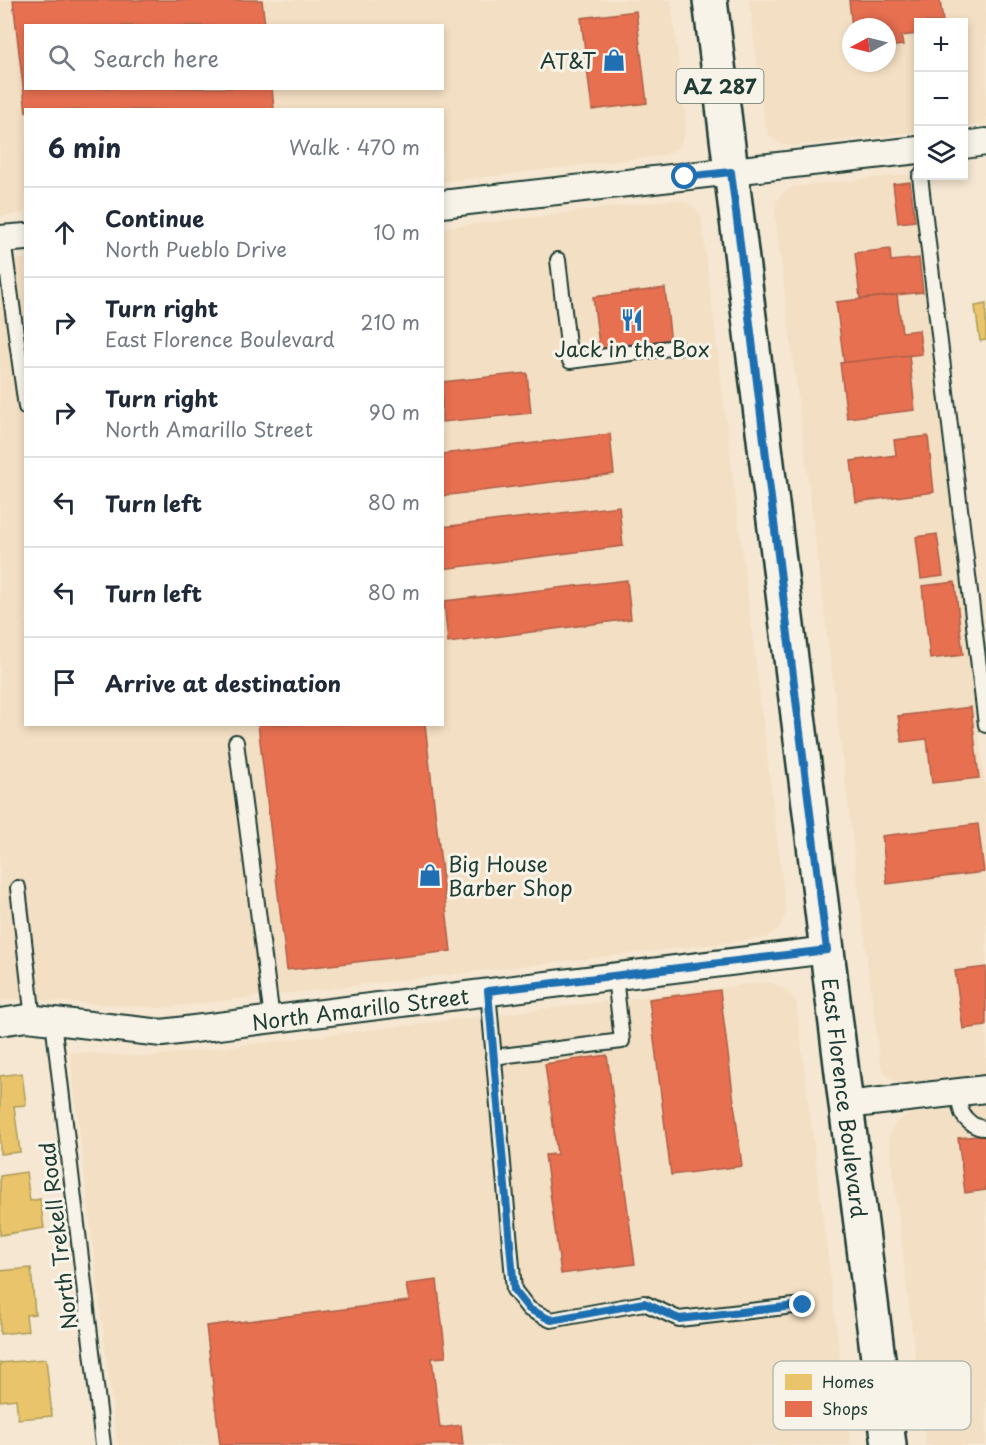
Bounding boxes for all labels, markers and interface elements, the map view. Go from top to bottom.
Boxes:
north arrow [842,18,896,72]
map controls [914,18,968,180]
button: + [914,18,968,72]
search box [24,24,444,90]
icon: search [45,41,78,74]
text: Search here [93,41,219,74]
place label: AT&T [540,44,597,76]
shop icon: AT&T [601,47,627,73]
road number: AZ 287 [676,69,764,103]
button: − [914,72,968,126]
button: layers [914,126,968,180]
text: 6 min [48,128,121,167]
text: Walk · 470 m [289,132,420,162]
route start [671,163,697,189]
text: Continue [105,201,204,234]
icon: ahead [48,216,81,249]
text: 10 m [373,217,420,247]
text: North Pueblo Drive [105,234,287,264]
text: Turn right [105,291,218,324]
icon: right [48,306,81,339]
text: 210 m [361,307,420,337]
restaurant icon: Jack in the Box [619,307,645,333]
text: East Florence Boulevard [105,324,335,354]
place label: Jack in the Box [554,332,710,364]
text: Turn right [105,381,218,414]
icon: right [48,396,81,429]
text: 90 m [369,397,420,427]
text: North Amarillo Street [105,414,313,444]
icon: left [48,486,81,519]
text: Turn left [105,486,202,519]
text: 80 m [368,487,420,517]
icon: left [48,576,81,609]
text: Turn left [105,576,202,609]
text: 80 m [368,577,420,607]
icon: arrive [48,666,81,699]
text: Arrive at destination [105,666,341,699]
place label: Big House Barber Shop [448,847,573,903]
shop icon: Big House Barber Shop [417,862,443,888]
street label: East Florence Boulevard [814,976,876,1220]
street label: North Amarillo Street [250,979,471,1038]
street label: North Trekell Road [30,1140,84,1332]
route end [789,1291,815,1317]
legend [773,1361,971,1430]
text: Homes [822,1369,874,1393]
text: Shops [822,1396,868,1420]

